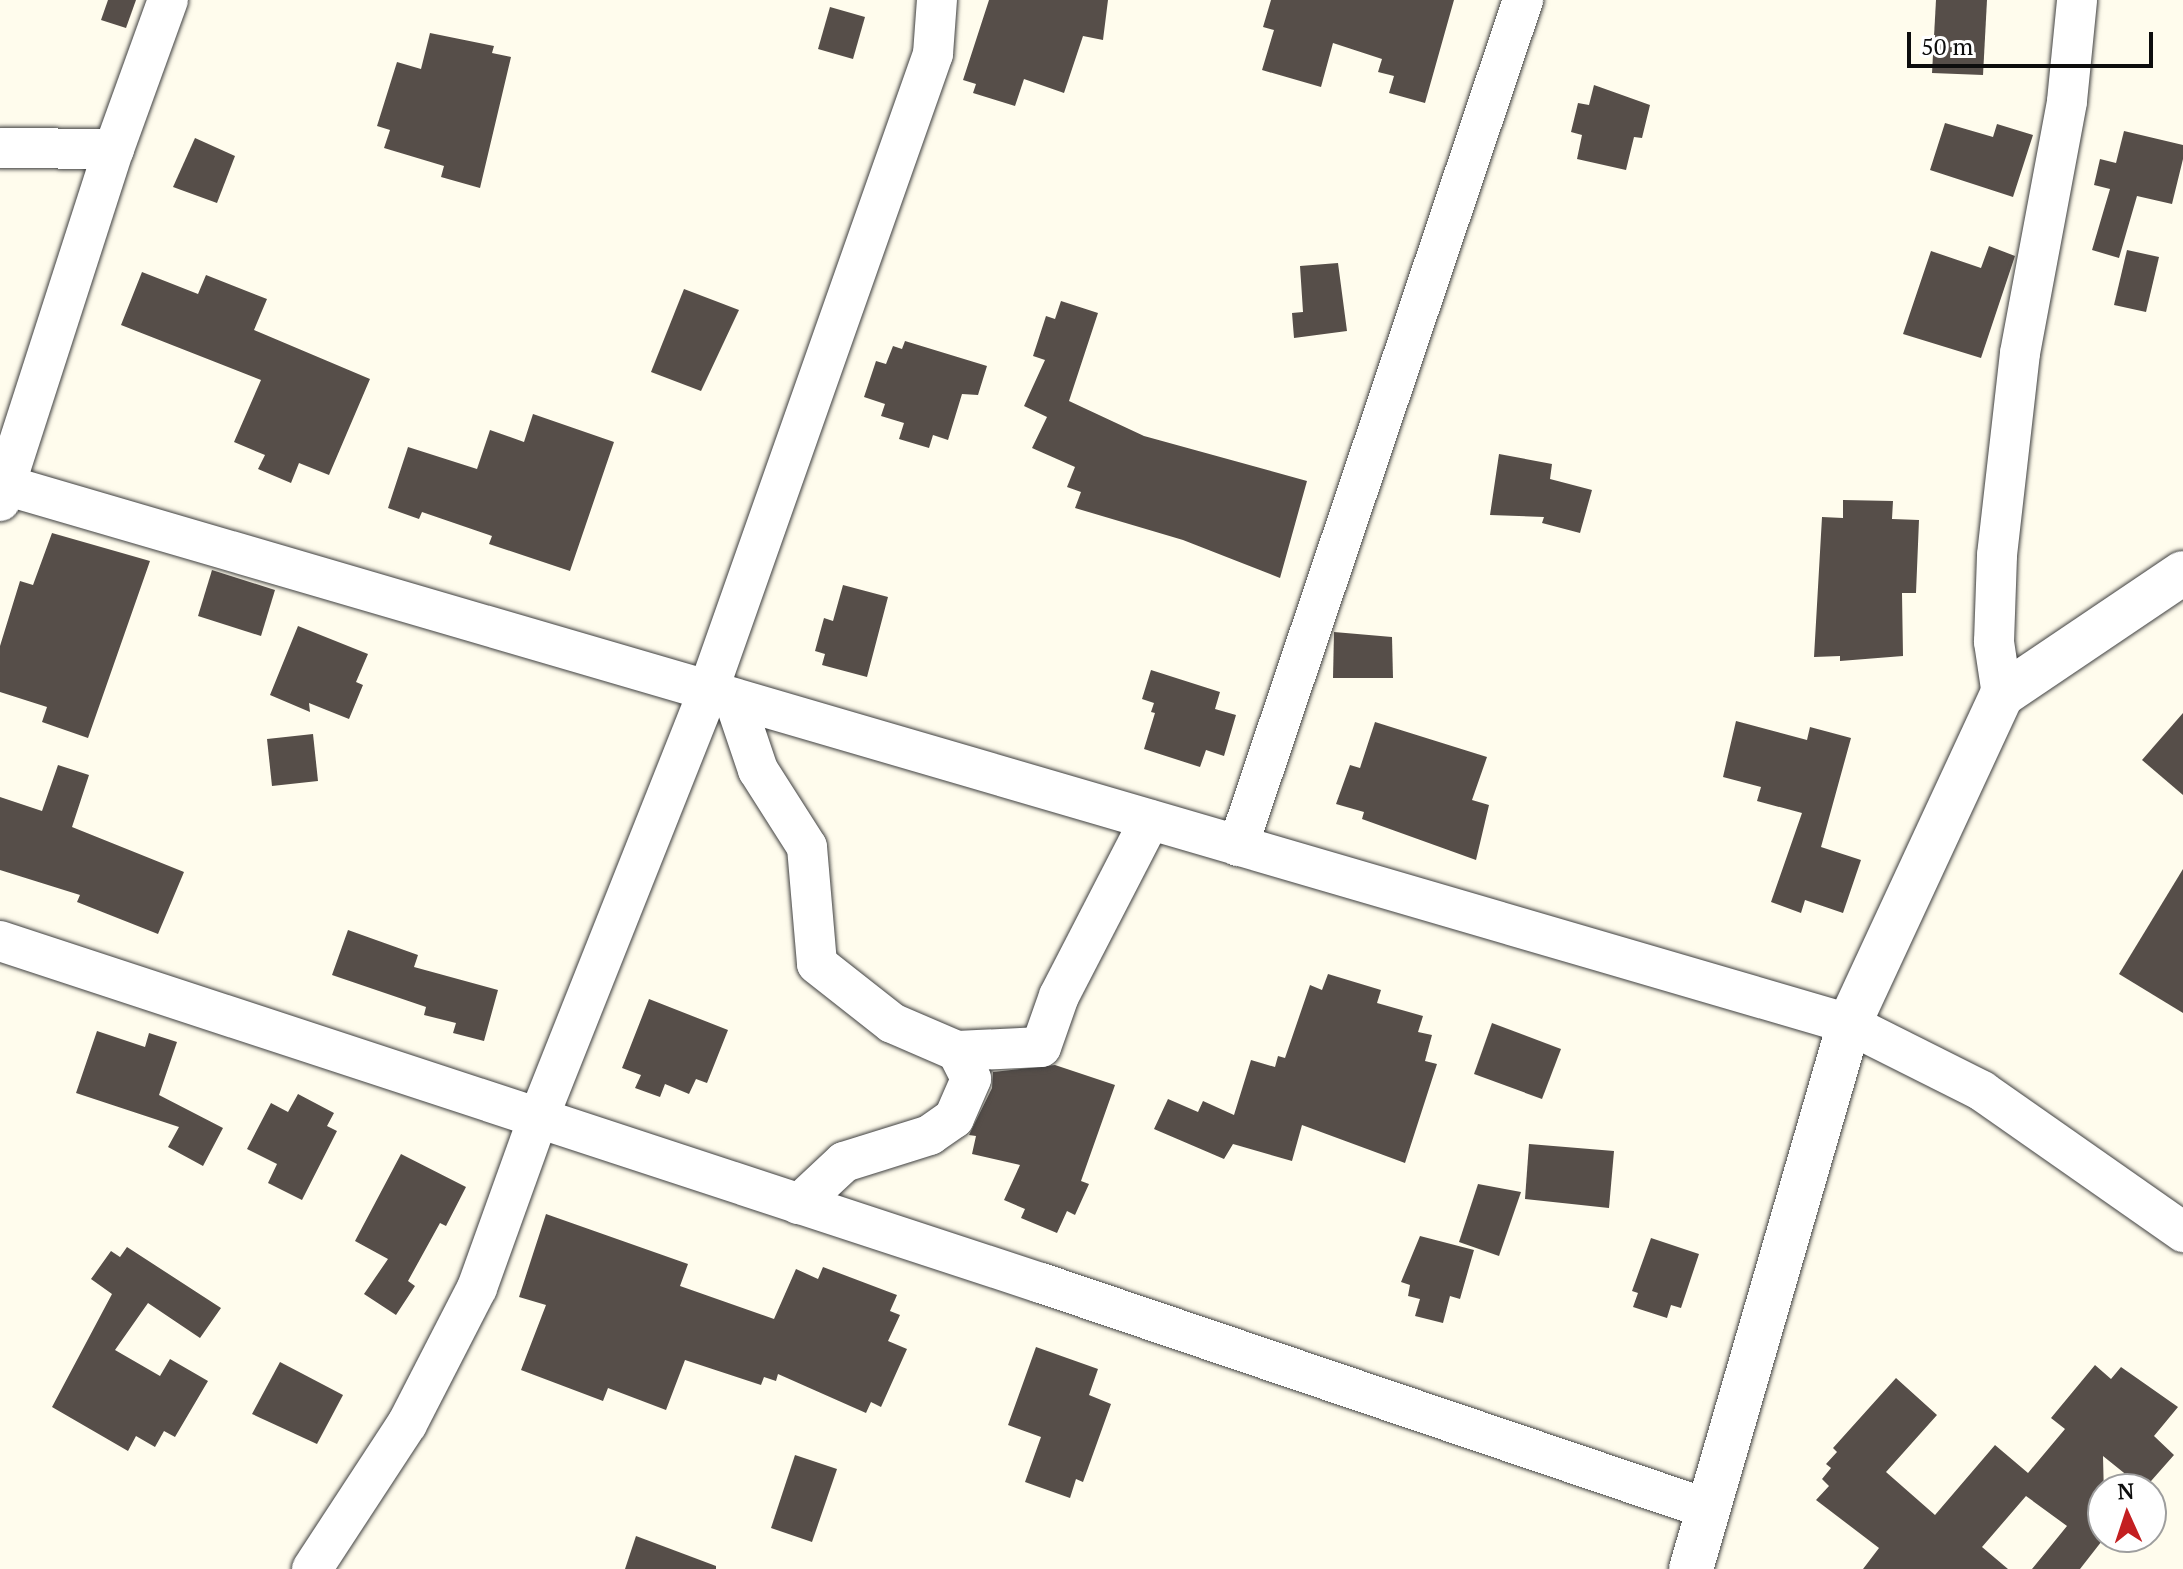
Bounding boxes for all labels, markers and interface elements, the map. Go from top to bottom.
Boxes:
scale bar [1911,16,2157,66]
text: 50 m [1921,30,1973,62]
north arrow [2087,1473,2167,1553]
text: N [2117,1476,2135,1505]

